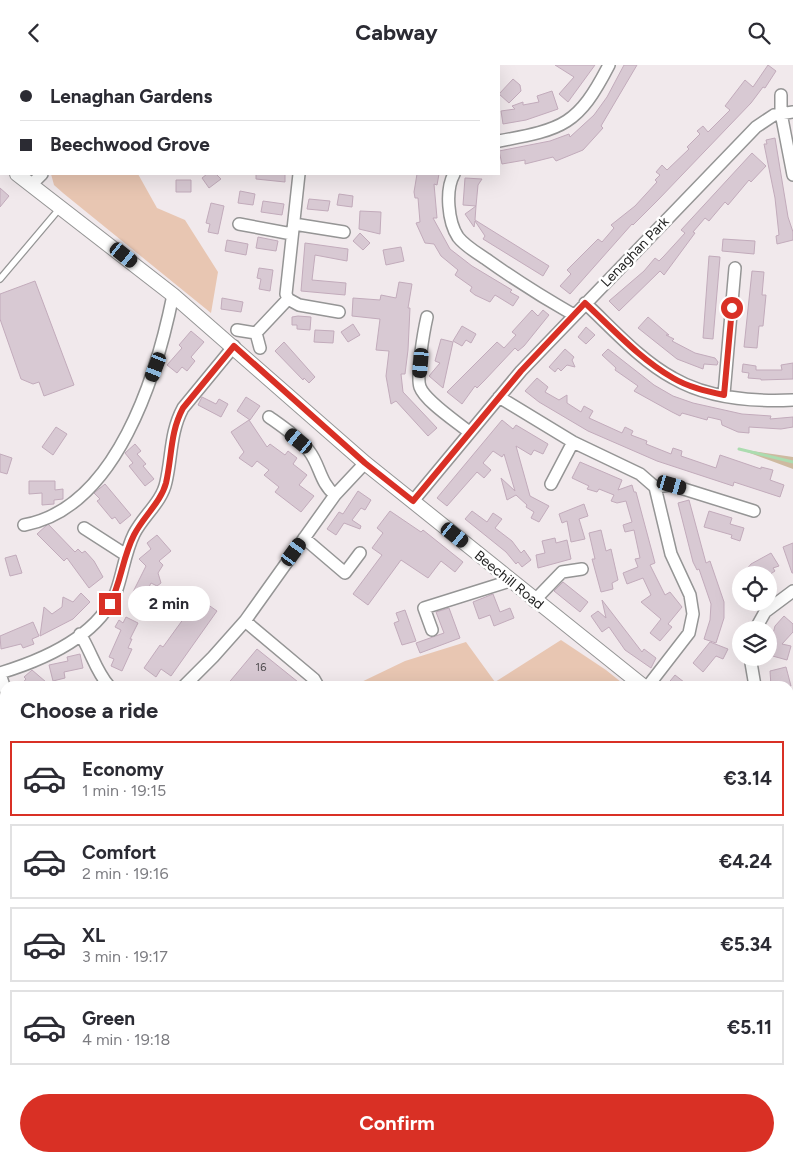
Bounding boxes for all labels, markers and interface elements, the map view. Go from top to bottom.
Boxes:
icon: back [20,19,48,47]
text: Cabway [355,19,438,46]
icon: search [745,19,773,47]
text: Lenaghan Gardens [50,85,212,108]
text: Beechwood Grove [50,133,210,156]
street label: Lenaghan Park [597,213,673,291]
car [107,240,140,270]
route start [721,297,743,319]
car [412,347,429,379]
car [143,350,168,384]
car [282,426,315,456]
car [655,474,688,496]
car [438,520,471,550]
car [279,535,308,569]
street label: Beechill Road [471,547,547,613]
map controls [732,566,777,666]
button: locate [732,566,777,611]
callout: 2 min [128,587,210,621]
route end [99,593,121,615]
text: 2 min [149,594,189,613]
button: layers [732,621,777,666]
house number: 16 [256,661,266,674]
text: Choose a ride [20,697,158,724]
icon: car [22,756,67,801]
text: Economy [82,758,164,781]
text: €3.14 [723,767,772,790]
text: 1 min · 19:15 [82,781,166,800]
icon: car [22,839,67,884]
text: Comfort [82,841,157,864]
text: €4.24 [719,850,772,873]
text: 2 min · 19:16 [82,864,169,883]
icon: car [22,922,67,967]
text: XL [82,924,105,947]
text: €5.34 [720,933,772,956]
text: 3 min · 19:17 [82,947,168,966]
icon: car [22,1005,67,1050]
text: Green [82,1007,135,1030]
text: €5.11 [727,1016,772,1039]
text: 4 min · 19:18 [82,1030,170,1049]
button: Confirm [20,1094,774,1152]

